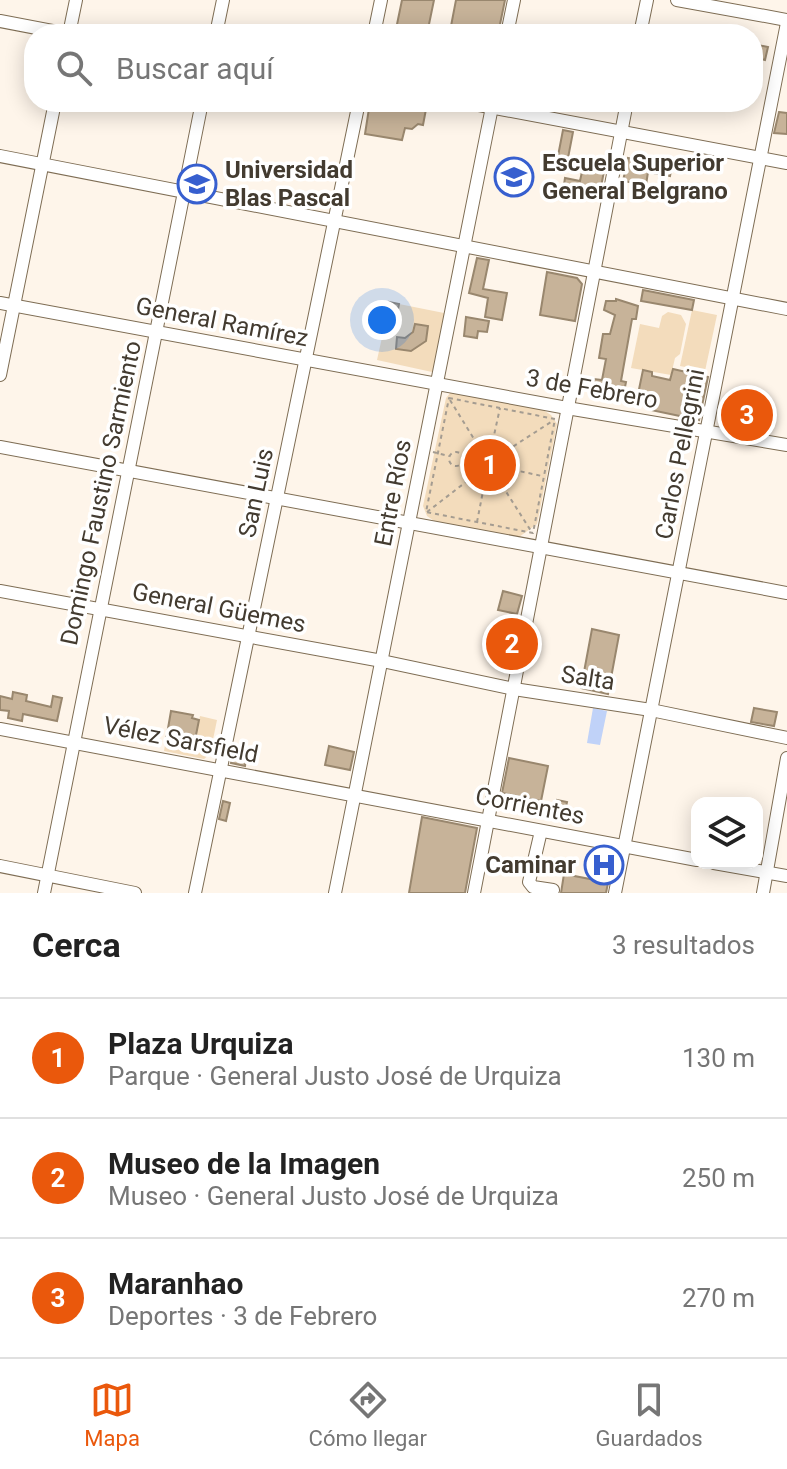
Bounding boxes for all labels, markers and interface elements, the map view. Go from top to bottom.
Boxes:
search box [24,24,763,112]
icon: search [52,46,96,90]
text: Buscar aquí [116,51,274,86]
place label: Escuela Superior General Belgrano [542,149,728,205]
place label: Universidad Blas Pascal [225,156,353,212]
school or university icon: Escuela Superior General Belgrano [493,156,535,198]
school or university icon: Universidad Blas Pascal [176,163,218,205]
street label: General Ramírez [133,292,311,352]
your location [362,300,402,340]
street label: Domingo Faustino Sarmiento [55,338,147,648]
street label: 3 de Febrero [524,364,660,414]
street label: Carlos Pellegrini [650,366,710,542]
pin: 3 [721,385,773,445]
pin: 1 [464,435,516,495]
street label: Entre Ríos [369,437,417,549]
street label: San Luis [233,446,279,540]
street label: General Güemes [130,577,308,639]
pin: 2 [486,614,538,674]
street label: Salta [559,660,617,696]
street label: Vélez Sarsfield [101,711,261,769]
street label: Corrientes [473,782,587,830]
map controls [691,797,763,869]
button: layers [691,797,763,869]
hospital icon: Caminar [583,844,625,886]
place label: Caminar [485,851,576,879]
text: Cerca [32,925,121,965]
text: 3 resultados [612,930,755,960]
text: Plaza Urquiza [108,1026,294,1061]
text: 1 [51,1043,65,1073]
text: 130 m [682,1043,755,1073]
text: Parque · General Justo José de Urquiza [108,1061,562,1091]
text: Museo de la Imagen [108,1146,380,1181]
text: 2 [51,1163,65,1193]
text: 250 m [682,1163,755,1193]
text: Museo · General Justo José de Urquiza [108,1181,559,1211]
text: Maranhao [108,1266,243,1301]
text: 3 [51,1283,65,1313]
text: 270 m [682,1283,755,1313]
text: Deportes · 3 de Febrero [108,1301,377,1331]
tab: Mapa [84,1378,140,1451]
tab: Cómo llegar [309,1378,427,1451]
tab: Guardados [596,1378,703,1451]

